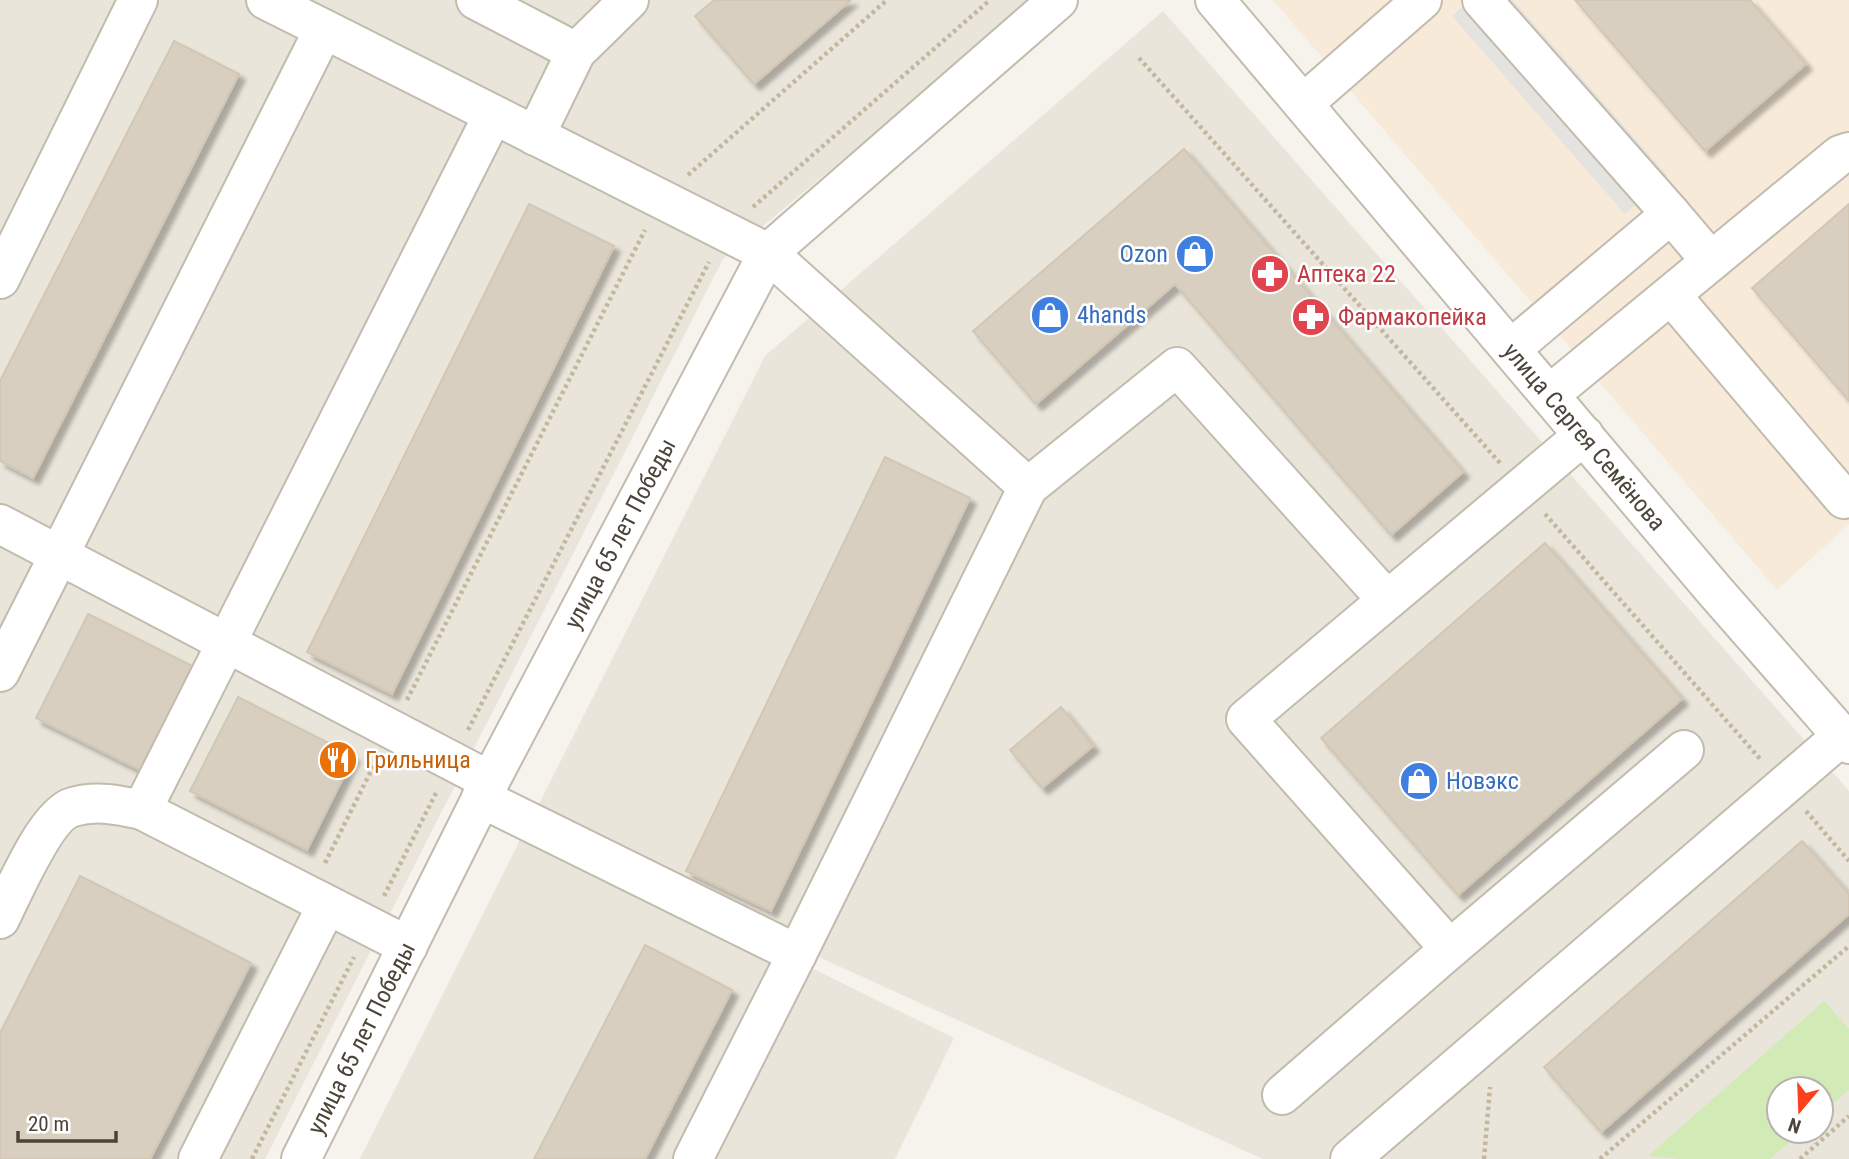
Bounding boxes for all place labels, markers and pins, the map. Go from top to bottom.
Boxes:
shop icon: Ozon [1174,233,1216,275]
place label: Ozon [1120,240,1168,268]
pharmacy icon: Аптека 22 [1249,253,1291,295]
place label: Аптека 22 [1297,260,1396,288]
shop icon: 4hands [1029,294,1071,336]
pharmacy icon: Фармакопейка [1290,296,1332,338]
place label: 4hands [1077,301,1146,329]
place label: Фармакопейка [1338,303,1487,331]
restaurant icon: Грильница [317,739,359,781]
place label: Грильница [365,746,471,774]
shop icon: Новэкс [1398,760,1440,802]
place label: Новэкс [1446,767,1519,795]

